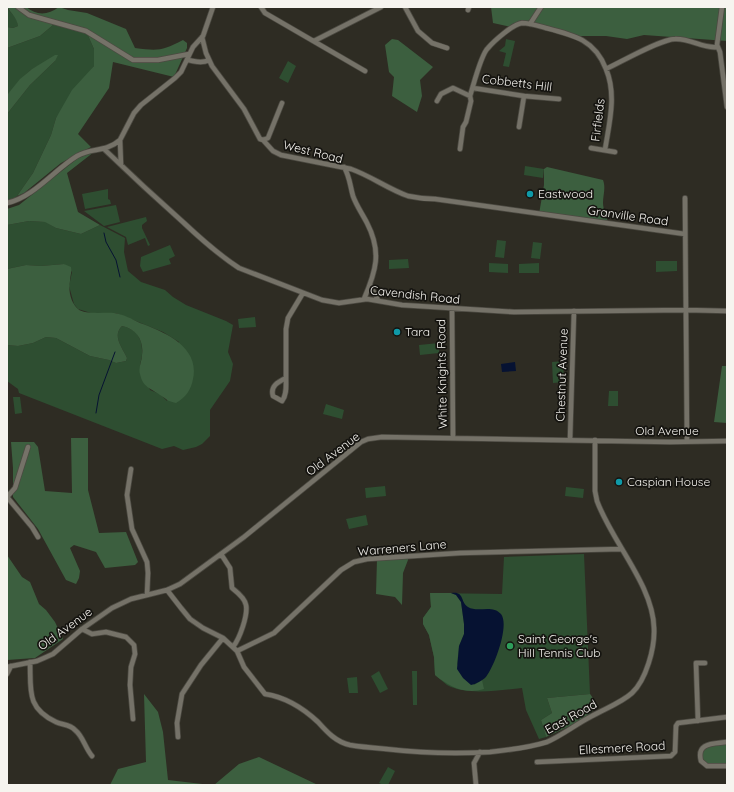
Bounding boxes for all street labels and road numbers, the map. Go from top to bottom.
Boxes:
street label: Cobbetts Hill [481,71,553,94]
street label: Firfields [587,97,608,142]
street label: West Road [282,137,344,166]
street label: Granville Road [587,202,669,229]
street label: Cavendish Road [369,282,461,307]
street label: White Knights Road [433,319,450,429]
street label: Chestnut Avenue [552,328,571,422]
street label: Old Avenue [635,423,699,438]
street label: Old Avenue [303,428,363,479]
street label: Warreners Lane [357,536,447,559]
street label: Old Avenue [35,604,95,653]
street label: East Road [542,696,599,737]
street label: Ellesmere Road [578,738,666,757]

